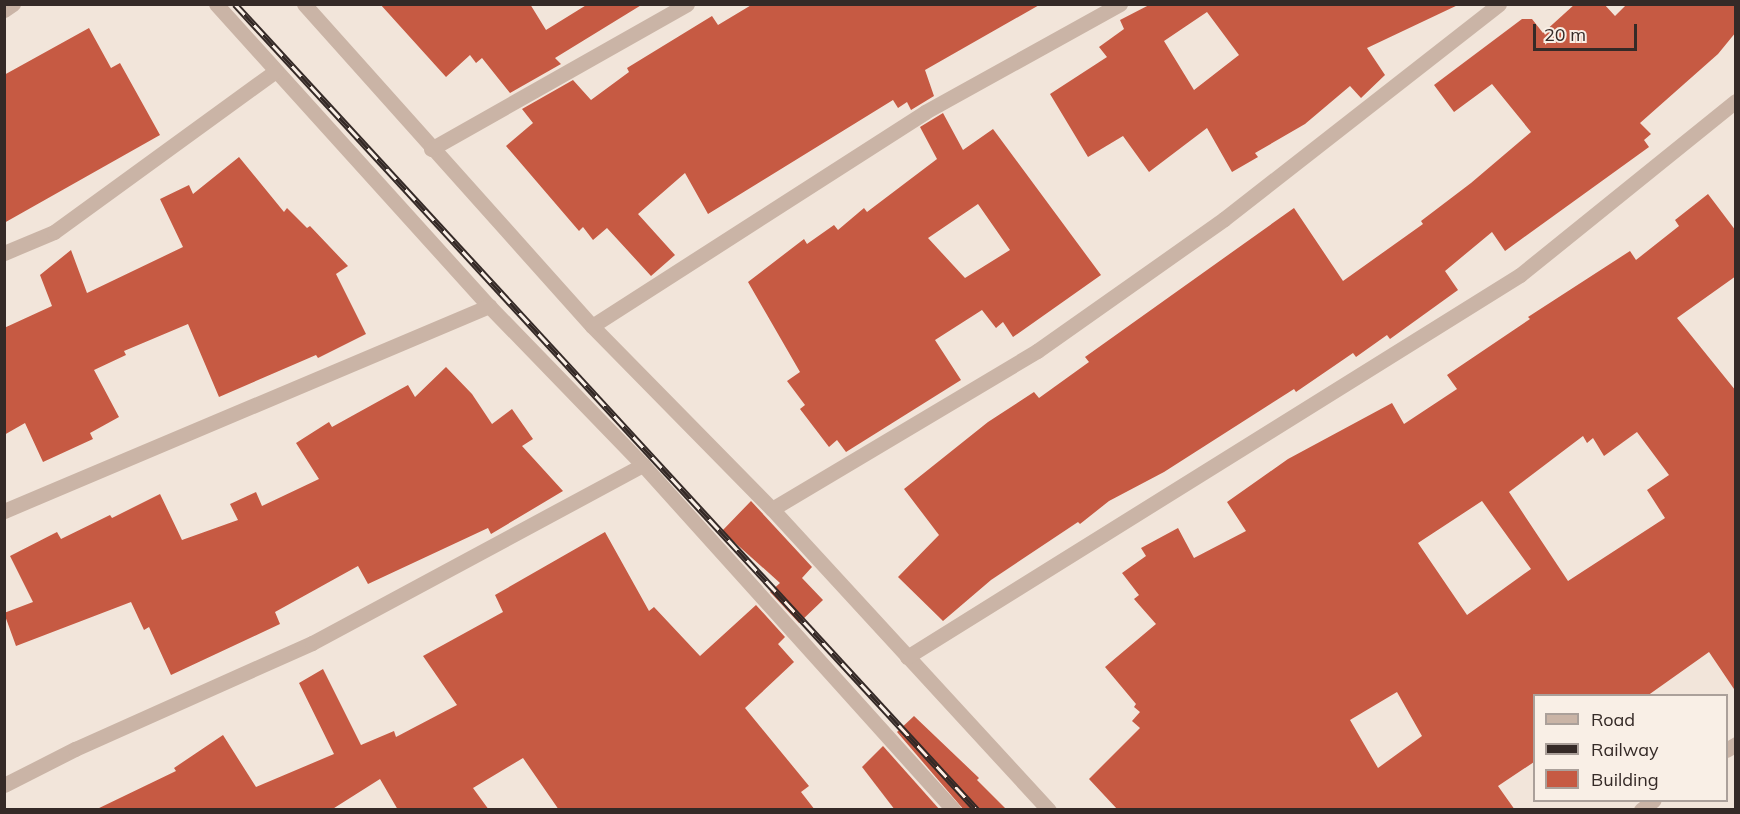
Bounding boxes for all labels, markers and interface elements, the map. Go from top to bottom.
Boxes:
scale bar [1536,12,1640,50]
text: 20 m [1544,23,1586,46]
legend [1533,694,1728,802]
text: Road [1591,708,1635,731]
text: Railway [1591,738,1659,761]
text: Building [1591,768,1659,791]

